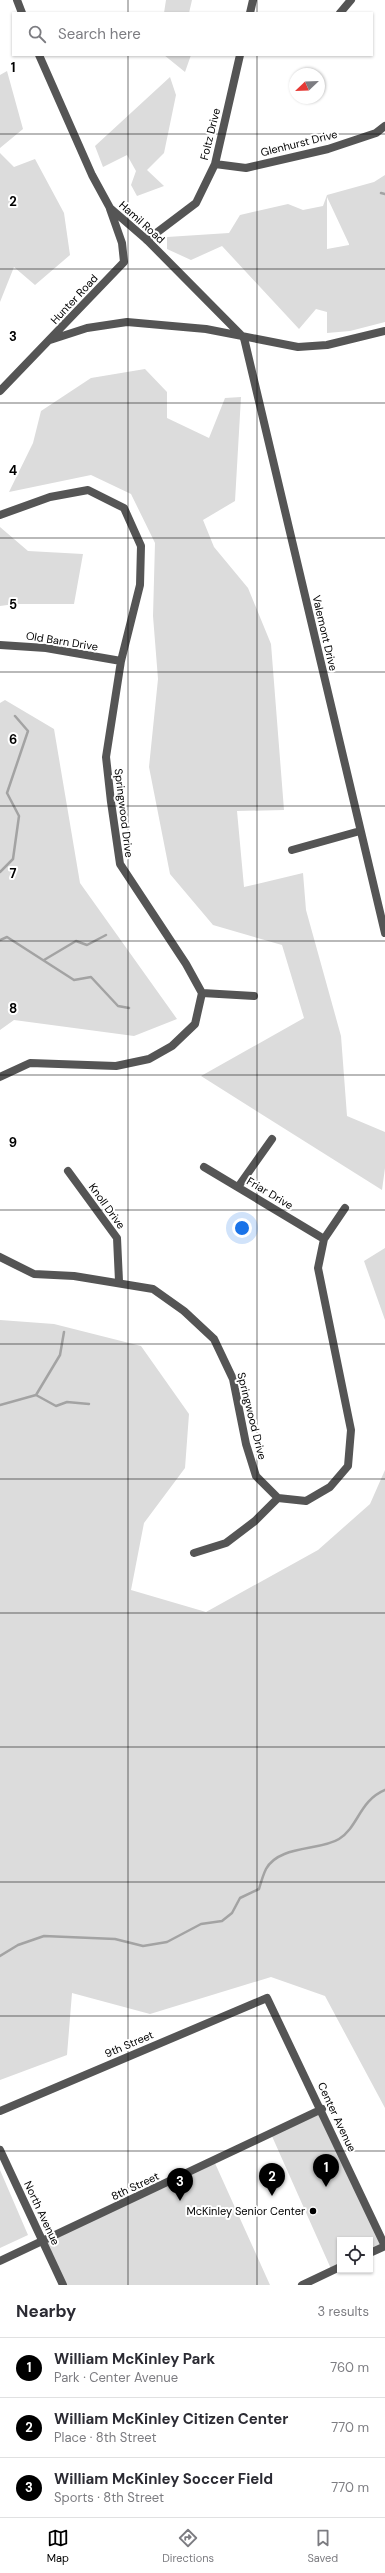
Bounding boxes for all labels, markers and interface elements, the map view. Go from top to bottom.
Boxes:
search box [12,12,373,56]
icon: search [26,23,48,45]
text: Search here [58,24,141,44]
text: 1 [11,59,15,76]
north arrow [289,68,325,104]
street label: Foltz Drive [197,107,223,161]
street label: Glenhurst Drive [259,127,339,159]
text: 2 [9,193,17,210]
street label: Hamil Road [116,198,168,246]
street label: Hunter Road [47,271,101,327]
text: 3 [9,328,17,345]
text: 4 [9,462,17,479]
street label: Valemont Drive [309,594,341,672]
text: 5 [9,596,17,613]
street label: Old Barn Drive [25,628,99,654]
text: 6 [9,731,17,748]
street label: Springwood Drive [112,768,136,858]
text: 7 [10,865,17,882]
text: 8 [9,1000,17,1017]
text: 9 [9,1134,17,1151]
street label: Friar Drive [244,1174,296,1212]
street label: Knoll Drive [86,1180,128,1232]
your location [232,1218,252,1238]
street label: Springwood Drive [234,1371,270,1461]
street label: 9th Street [102,2027,156,2061]
street label: Center Avenue [315,2080,359,2154]
pin: 1 [313,2154,339,2187]
pin: 2 [259,2163,285,2196]
pin: 3 [167,2168,193,2201]
street label: 8th Street [109,2169,161,2203]
street label: North Avenue [21,2179,63,2247]
place label: McKinley Senior Center [187,2204,305,2218]
marker: McKinley Senior Center [308,2206,318,2216]
map controls [337,2237,373,2273]
button: locate [337,2237,373,2273]
text: Nearby [16,2300,76,2322]
text: 3 results [317,2303,369,2320]
text: William McKinley Park [54,2349,215,2369]
text: 1 [27,2359,31,2376]
text: 760 m [330,2359,369,2376]
text: Park · Center Avenue [54,2369,178,2386]
text: William McKinley Citizen Center [54,2409,289,2429]
text: 2 [25,2419,33,2436]
text: 770 m [331,2419,369,2436]
text: Place · 8th Street [54,2429,157,2446]
text: William McKinley Soccer Field [54,2469,273,2489]
text: 3 [25,2479,33,2496]
text: 770 m [331,2479,369,2496]
text: Sports · 8th Street [54,2489,164,2506]
tab: Map [47,2527,69,2565]
tab: Directions [162,2527,214,2565]
tab: Saved [307,2527,338,2565]

